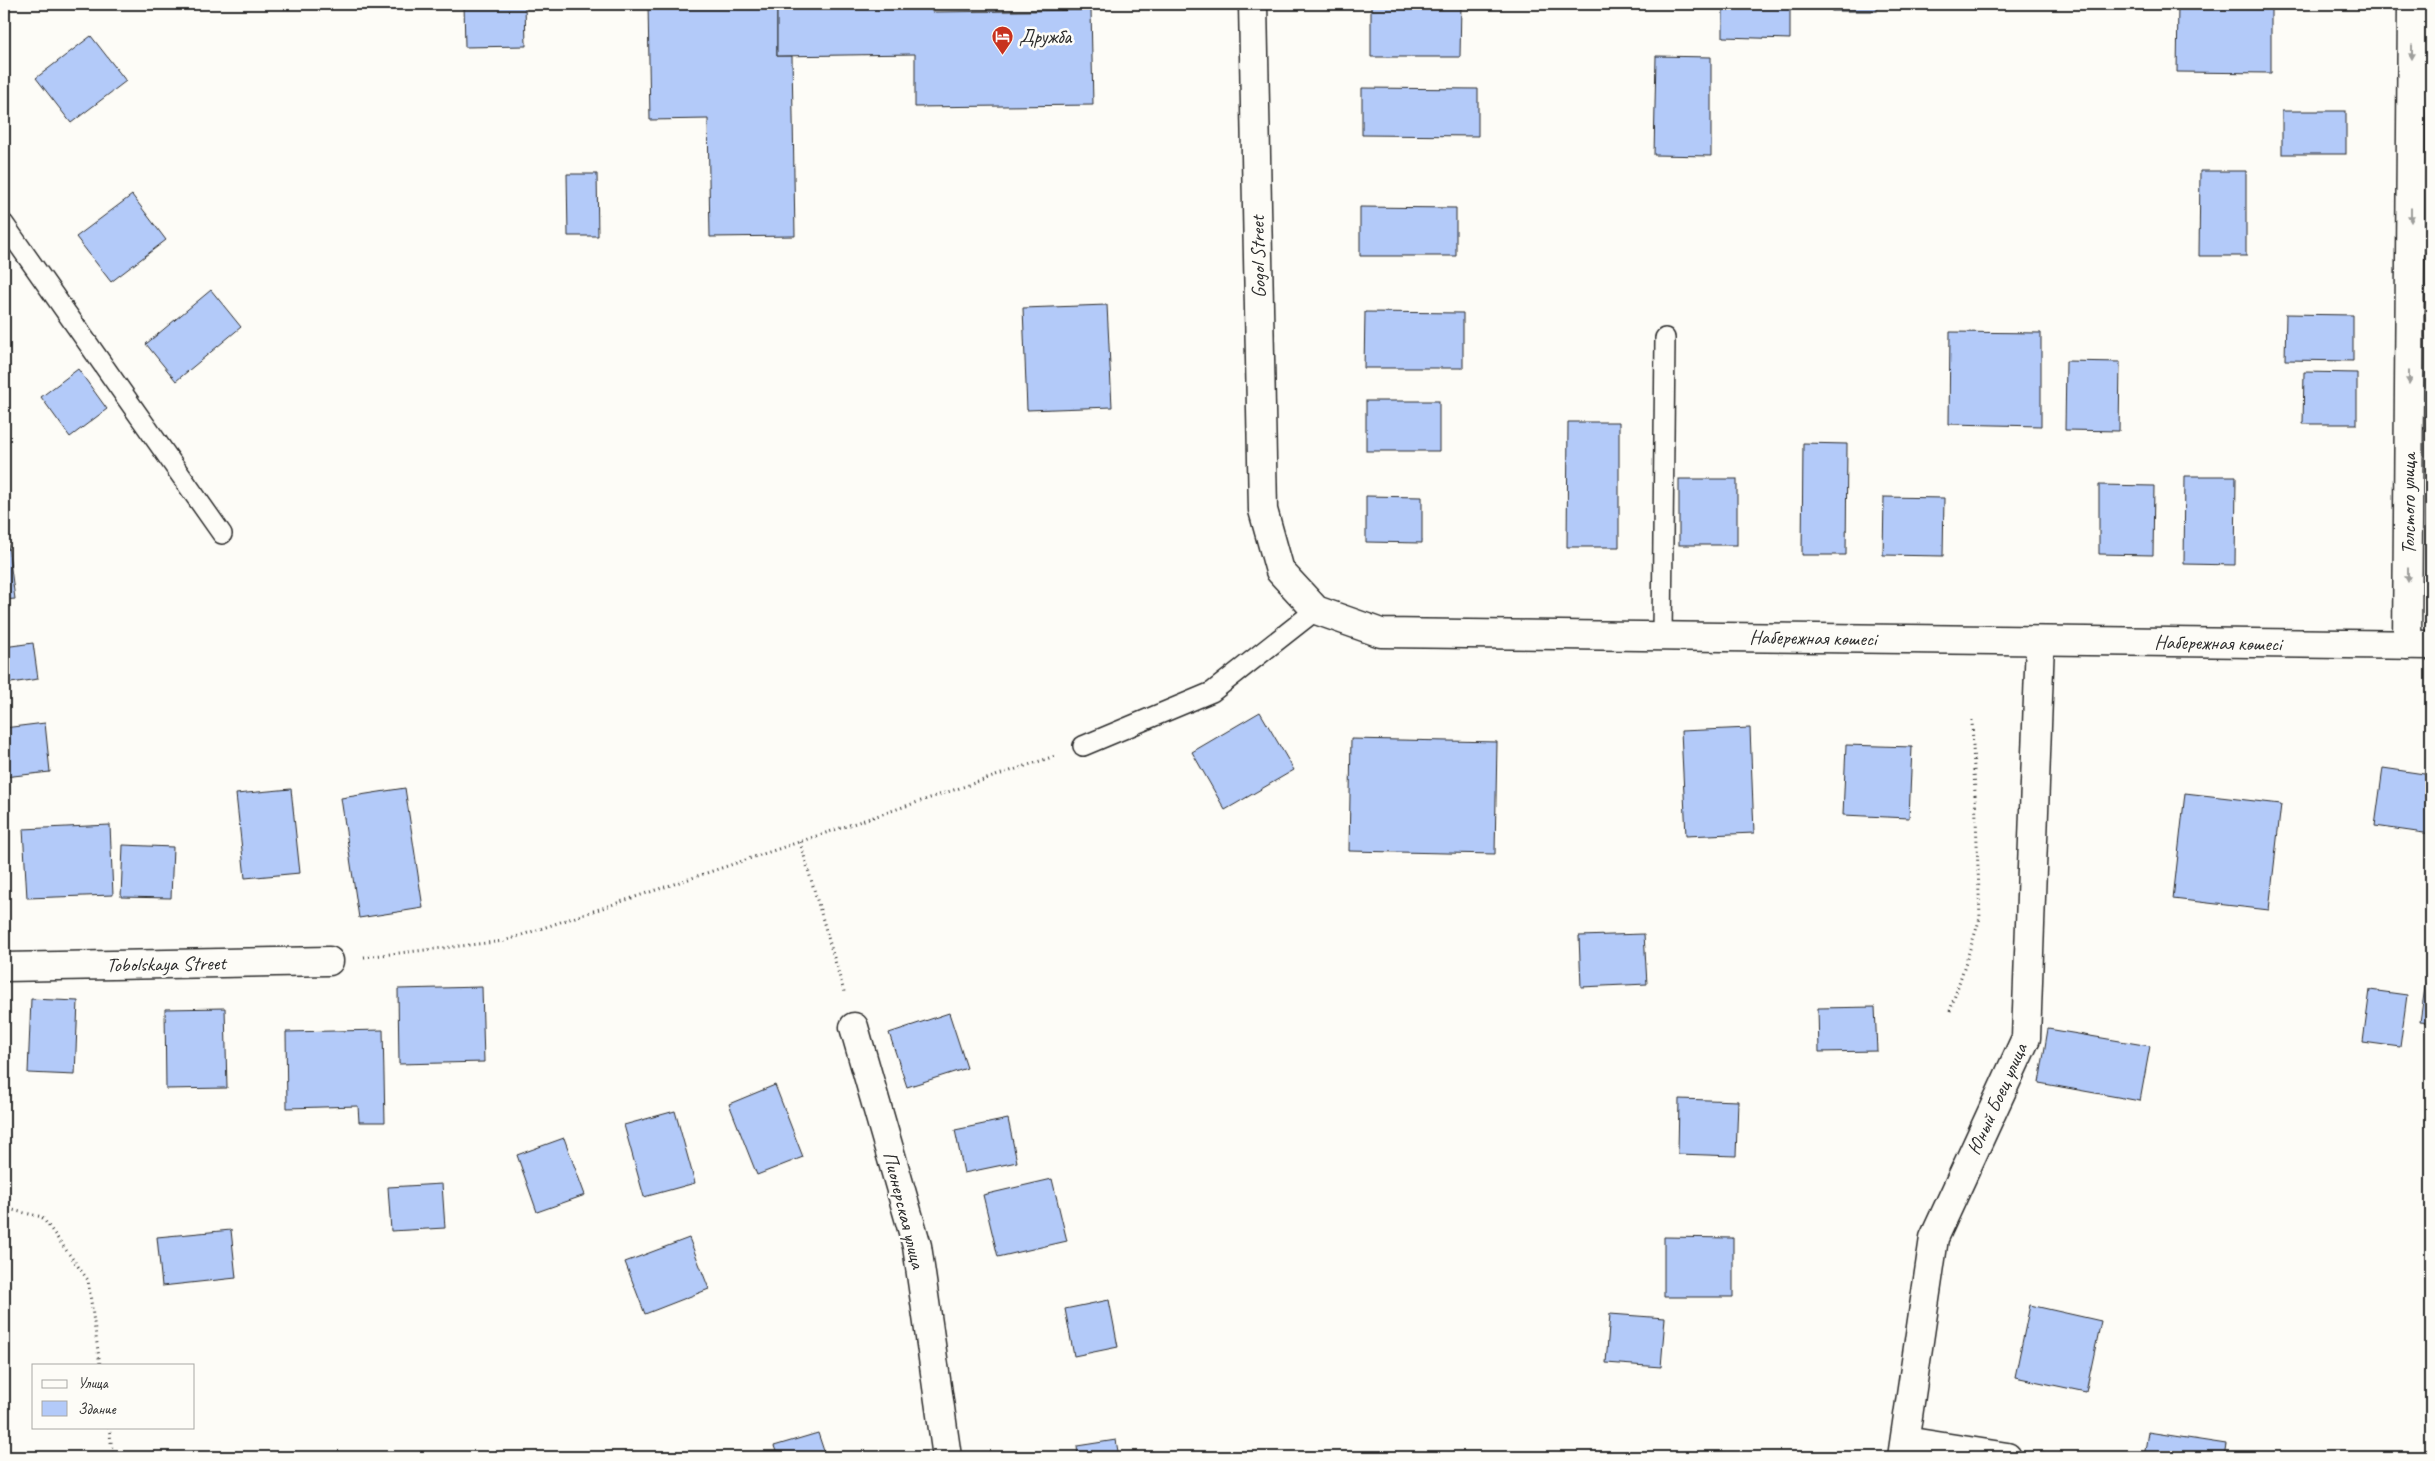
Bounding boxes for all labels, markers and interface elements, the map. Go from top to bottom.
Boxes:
hotel icon: Дружба [991,24,1015,55]
place label: Дружба [1019,24,1073,49]
one-way arrow [2408,45,2416,61]
one-way arrow [2406,207,2414,223]
street label: Gogol Street [1245,213,1271,298]
one-way arrow [2405,370,2413,386]
street label: Толстого улица [2396,452,2421,555]
one-way arrow [2404,567,2412,583]
street label: Набережная көшесі [1749,624,1879,652]
street label: Набережная көшесі [2154,629,2284,657]
street label: Tobolskaya Street [106,950,228,978]
street label: Юный Боец улица [1961,1038,2034,1159]
street label: Пионерская улица [877,1149,931,1273]
legend [32,1364,195,1428]
text: Улица [78,1374,109,1393]
text: Здание [78,1400,117,1419]

